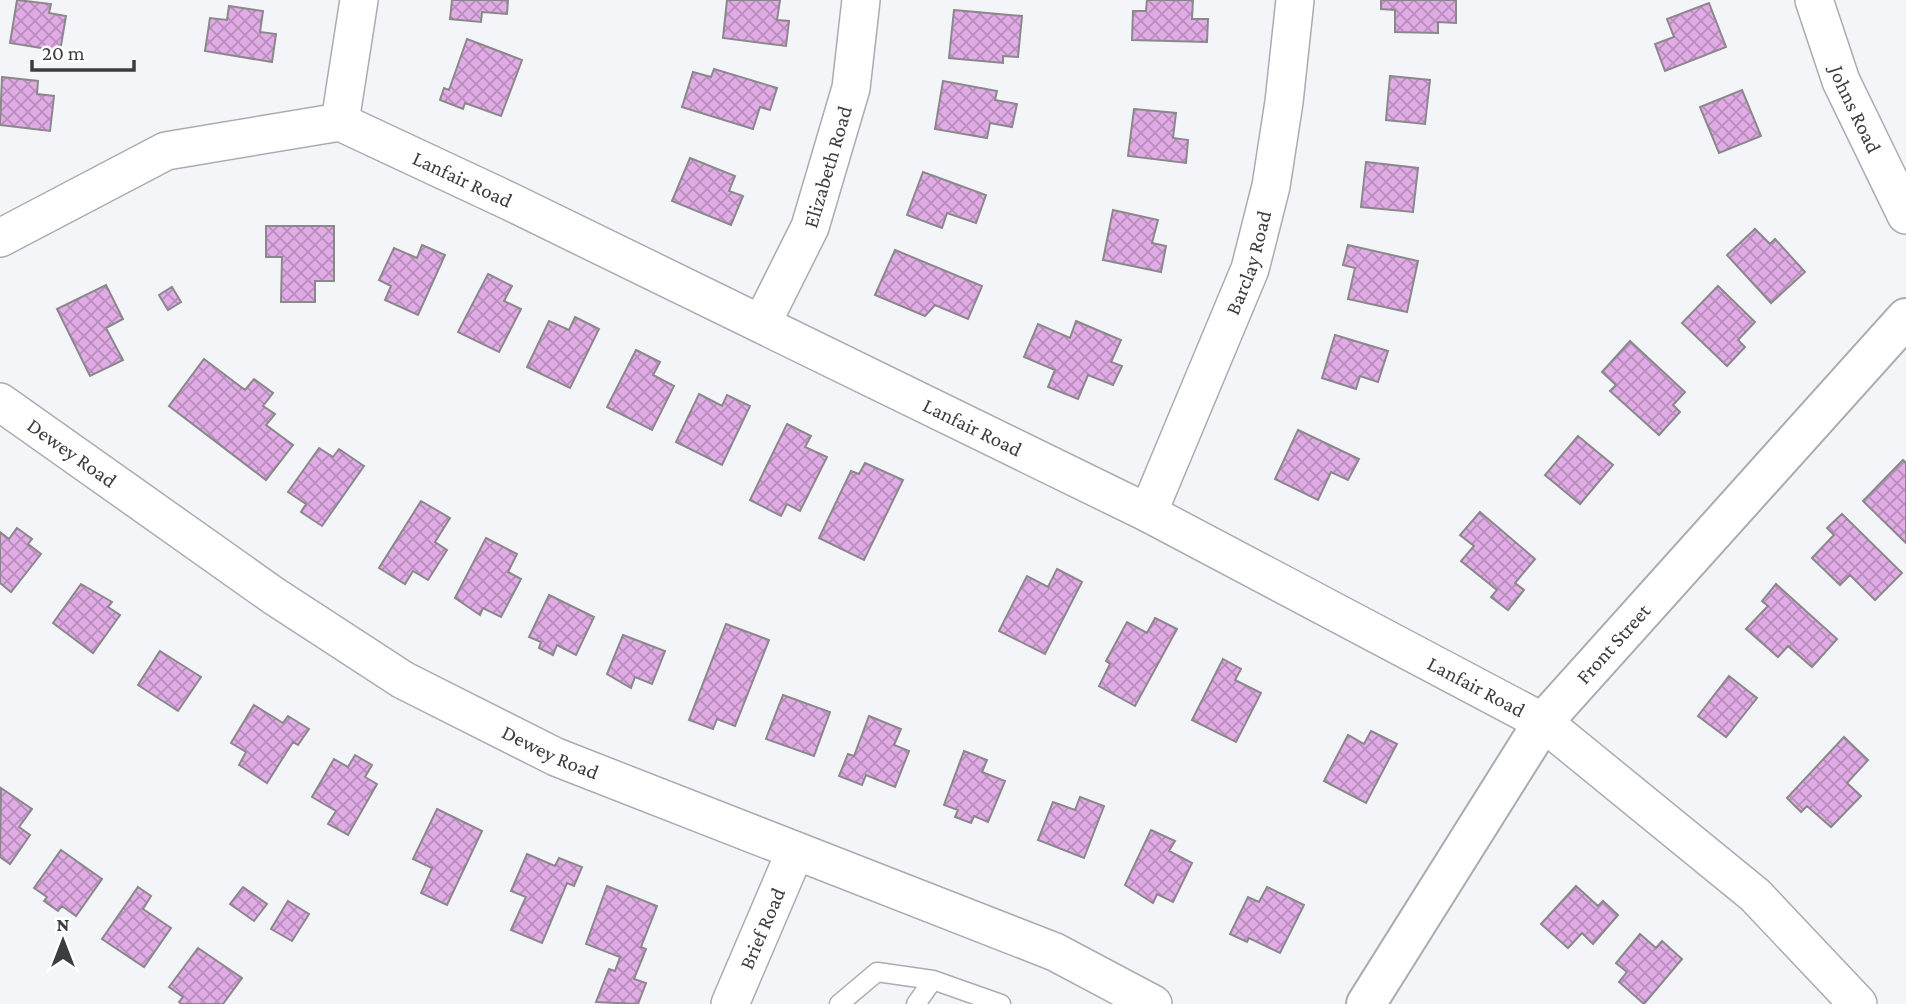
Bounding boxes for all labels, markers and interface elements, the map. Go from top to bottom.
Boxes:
scale bar [32,28,133,72]
text: 20 m [42,41,85,65]
street label: Johns Road [1824,61,1886,157]
street label: Elizabeth Road [798,103,857,231]
street label: Lanfair Road [409,146,516,213]
street label: Barclay Road [1220,208,1276,318]
street label: Lanfair Road [919,393,1026,461]
street label: Dewey Road [22,413,121,493]
street label: Front Street [1571,598,1656,689]
street label: Lanfair Road [1424,651,1529,722]
street label: Dewey Road [498,720,602,785]
street label: Brief Road [734,884,790,973]
north arrow [28,906,98,976]
text: N [57,914,70,935]

